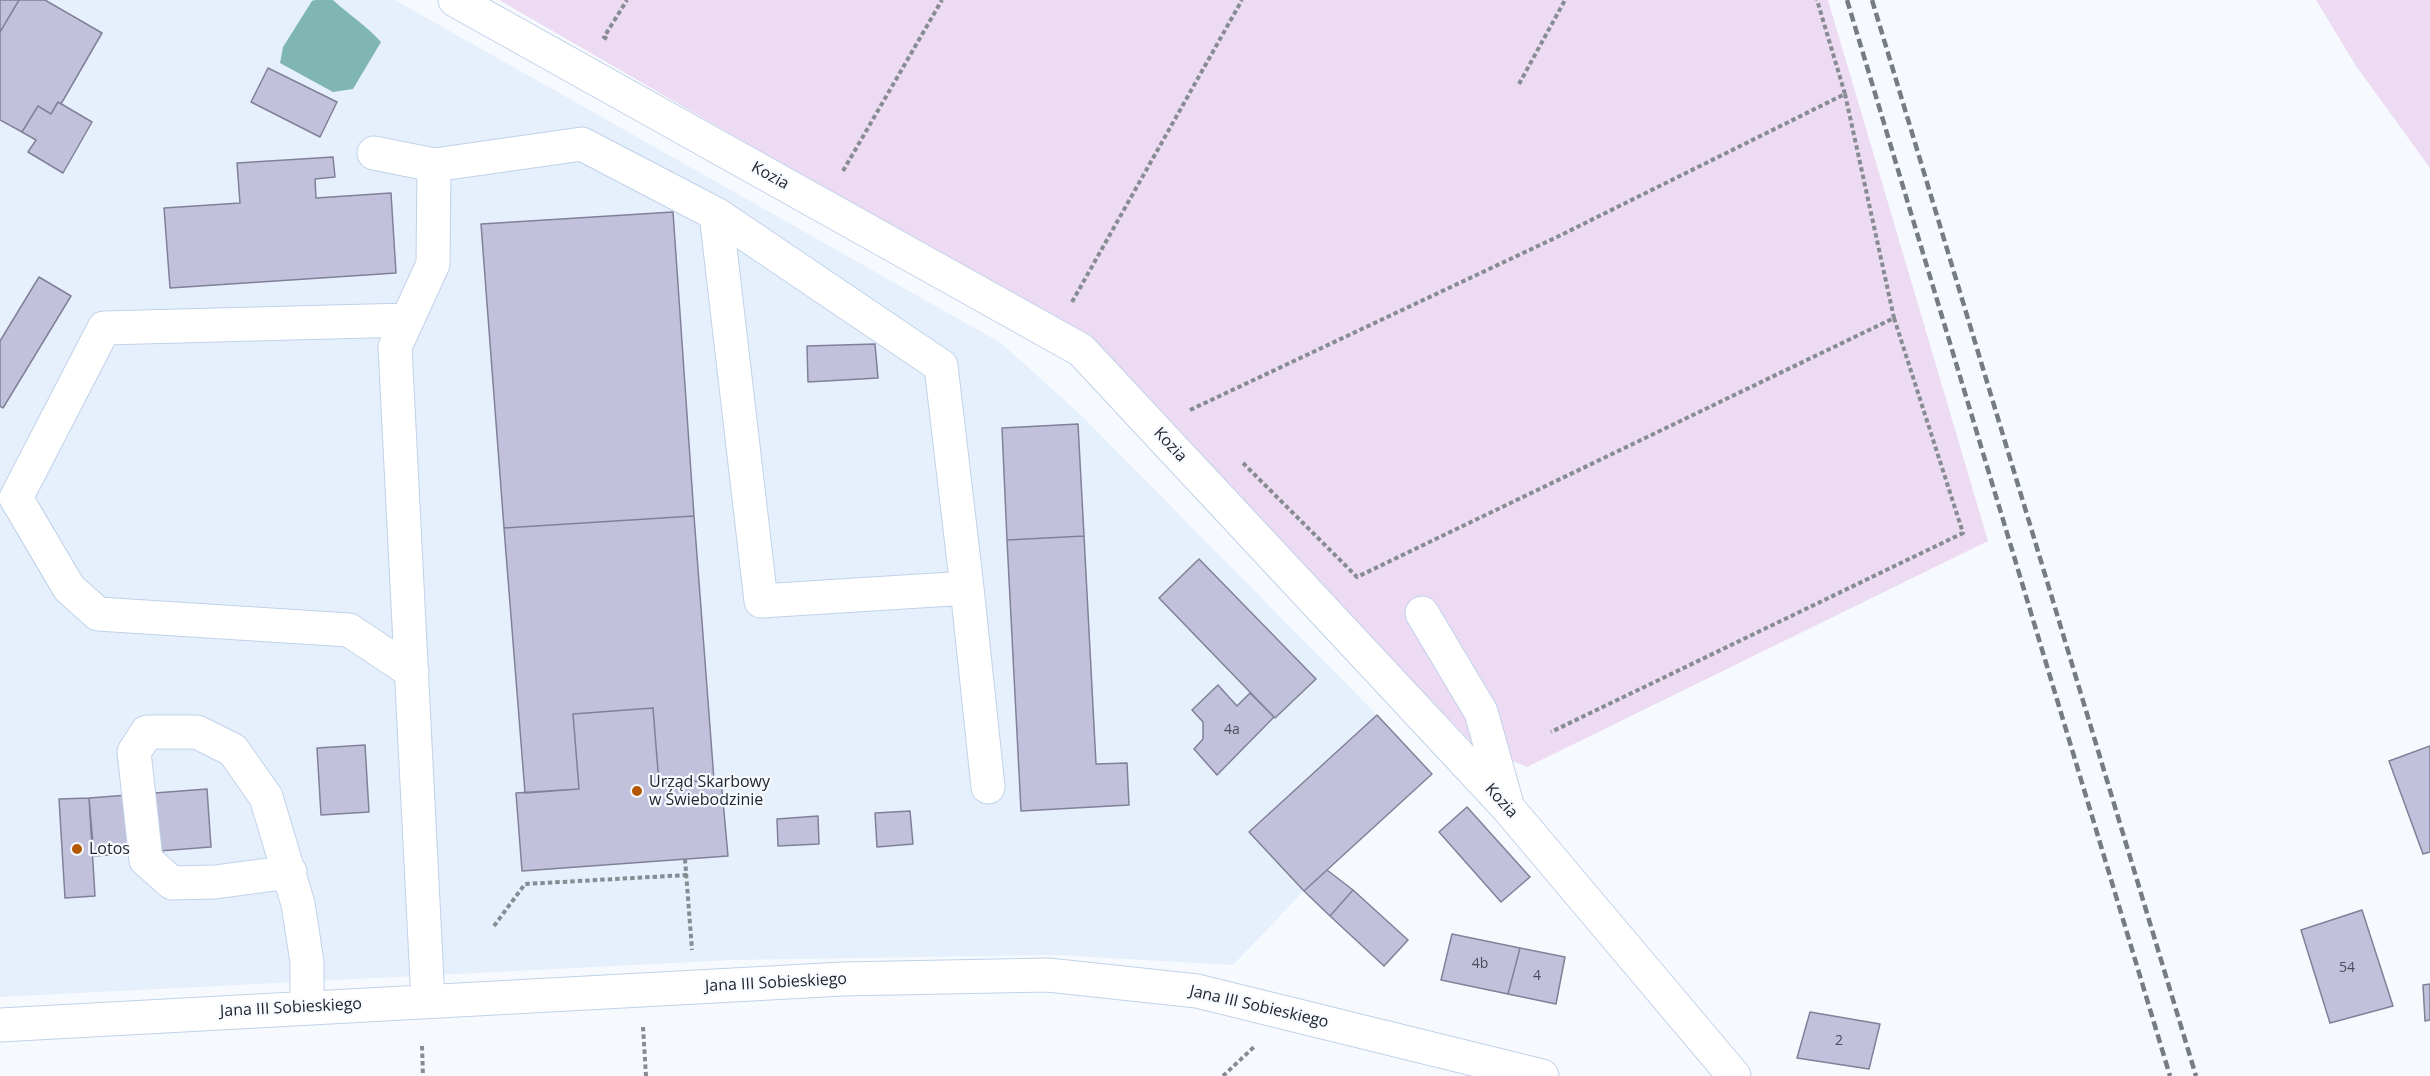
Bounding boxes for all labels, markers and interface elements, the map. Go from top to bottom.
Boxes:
street label: Kozia [748,158,792,194]
street label: Kozia [1149,424,1191,466]
house number: 4a [1224,722,1240,738]
place label: Urząd Skarbowy w Świebodzinie [649,772,770,810]
street label: Kozia [1481,780,1521,822]
marker: Urząd Skarbowy w Świebodzinie [630,784,644,798]
place label: Lotos [89,839,130,859]
marker: Lotos [70,842,84,856]
house number: 4b [1472,956,1488,972]
house number: 54 [2339,960,2355,976]
house number: 4 [1533,968,1541,984]
street label: Jana III Sobieskiego [705,970,847,996]
street label: Jana III Sobieskiego [1188,982,1330,1032]
street label: Jana III Sobieskiego [220,995,362,1021]
house number: 2 [1835,1033,1843,1049]

